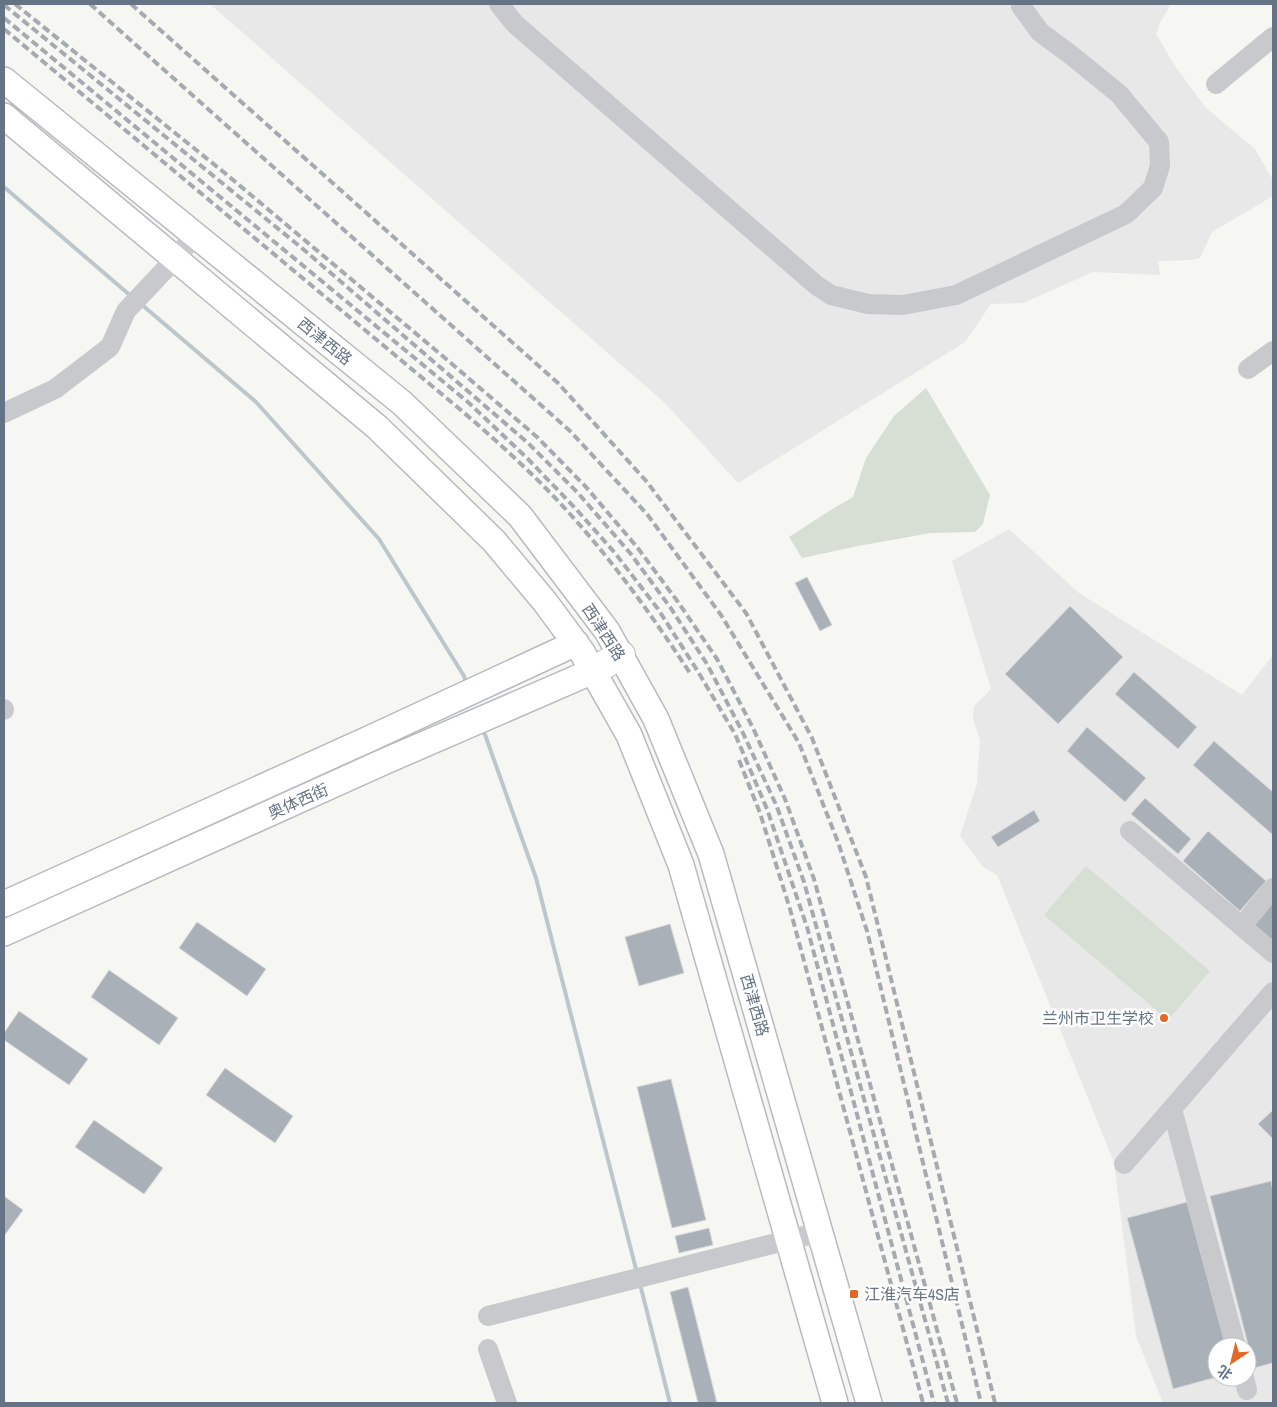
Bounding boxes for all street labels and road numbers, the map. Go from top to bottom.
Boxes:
street label: 西津西路 [293,312,357,370]
street label: 西津西路 [577,599,631,665]
street label: 奥体西街 [264,778,332,824]
street label: 西津西路 [736,971,774,1039]

